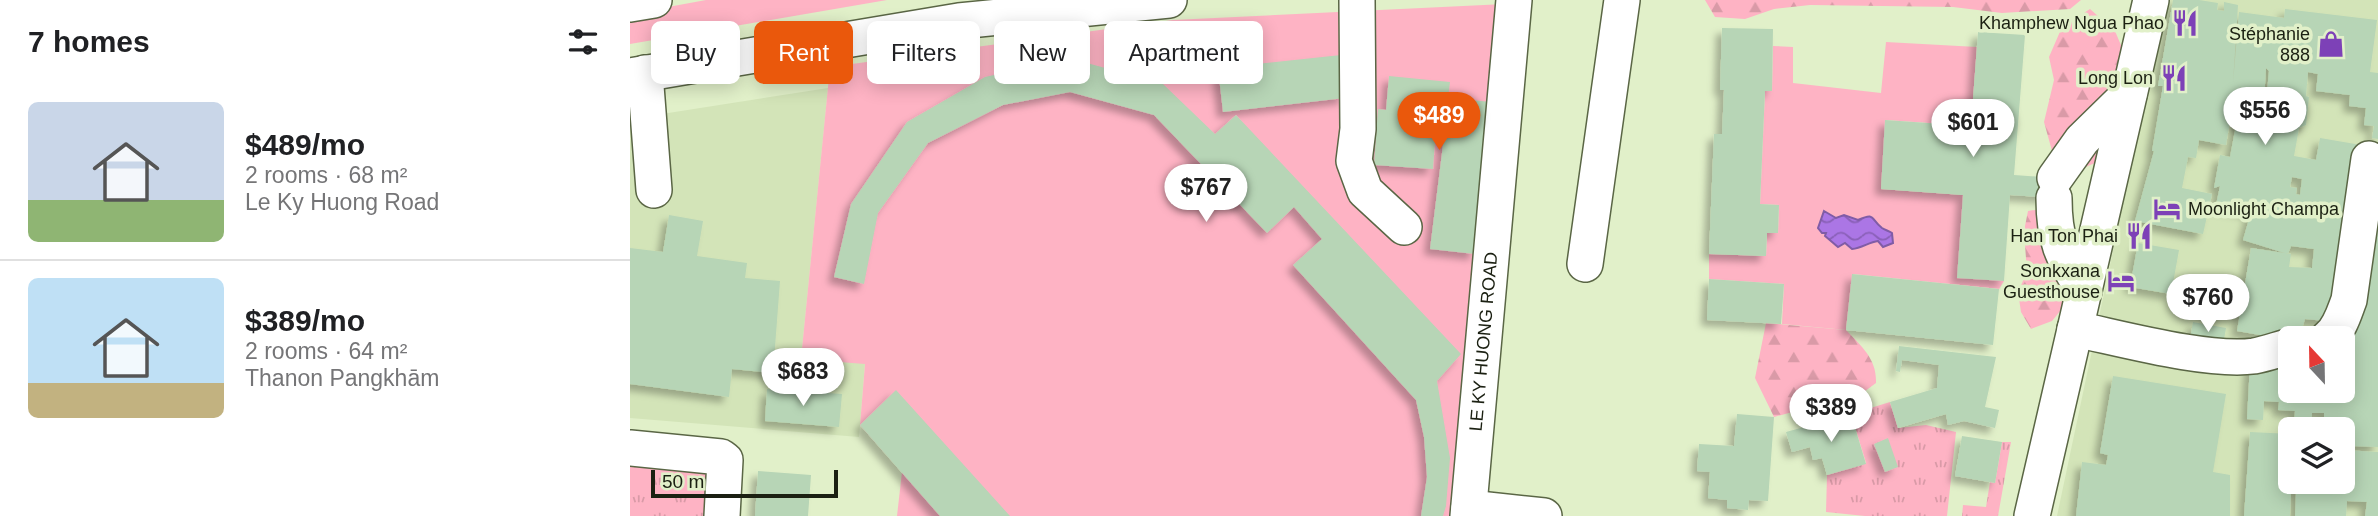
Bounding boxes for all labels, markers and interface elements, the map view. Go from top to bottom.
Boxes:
restaurant icon: Khamphew Ngua Phao [2170,8,2200,38]
place label: Khamphew Ngua Phao [1979,13,2164,33]
chip: Buy [651,21,740,84]
chip: Rent [754,21,853,84]
chip: Filters [867,21,980,84]
chip: New [994,21,1090,84]
chip: Apartment [1104,21,1263,84]
icon: filters [564,23,602,61]
place label: Stéphanie 888 [2229,24,2310,65]
text: 7 homes [28,25,150,58]
shop icon: Stéphanie 888 [2316,29,2346,59]
restaurant icon: Long Lon [2159,63,2189,93]
place label: Long Lon [2078,68,2153,88]
pin: $556 [2224,88,2306,147]
pin: $489 [1398,92,1480,152]
text: $556 [2239,97,2291,123]
pin: $601 [1932,100,2014,159]
text: $489 [1413,102,1465,128]
text: $601 [1947,109,1999,135]
text: $489/mo [245,128,365,161]
icon: home [84,130,168,214]
text: 2 rooms · 68 m² [245,162,407,188]
pin: $767 [1165,164,1247,224]
text: $767 [1180,174,1232,200]
text: Le Ky Huong Road [245,189,439,215]
hotel icon: Moonlight Champa [2152,194,2182,224]
place label: Moonlight Champa [2188,199,2340,219]
restaurant icon: Han Ton Phai [2124,221,2154,251]
place label: Han Ton Phai [2010,226,2118,246]
street label: LE KY HUONG ROAD [1466,251,1501,432]
place label: Sonkxana Guesthouse [2003,261,2101,302]
hotel icon: Sonkxana Guesthouse [2106,266,2136,296]
pin: $760 [2167,274,2249,334]
text: $760 [2182,284,2234,310]
text: $389/mo [245,304,365,337]
icon: home [84,306,168,390]
north arrow [2278,326,2356,402]
map controls [2278,326,2355,494]
text: 2 rooms · 64 m² [245,338,407,364]
pin: $683 [762,348,844,408]
text: $683 [777,358,829,384]
text: Thanon Pangkhām [245,365,439,391]
pin: $389 [1790,384,1872,444]
text: $389 [1805,394,1857,420]
button: layers [2278,417,2355,494]
scale bar [651,467,838,499]
text: 50 m [662,471,704,492]

